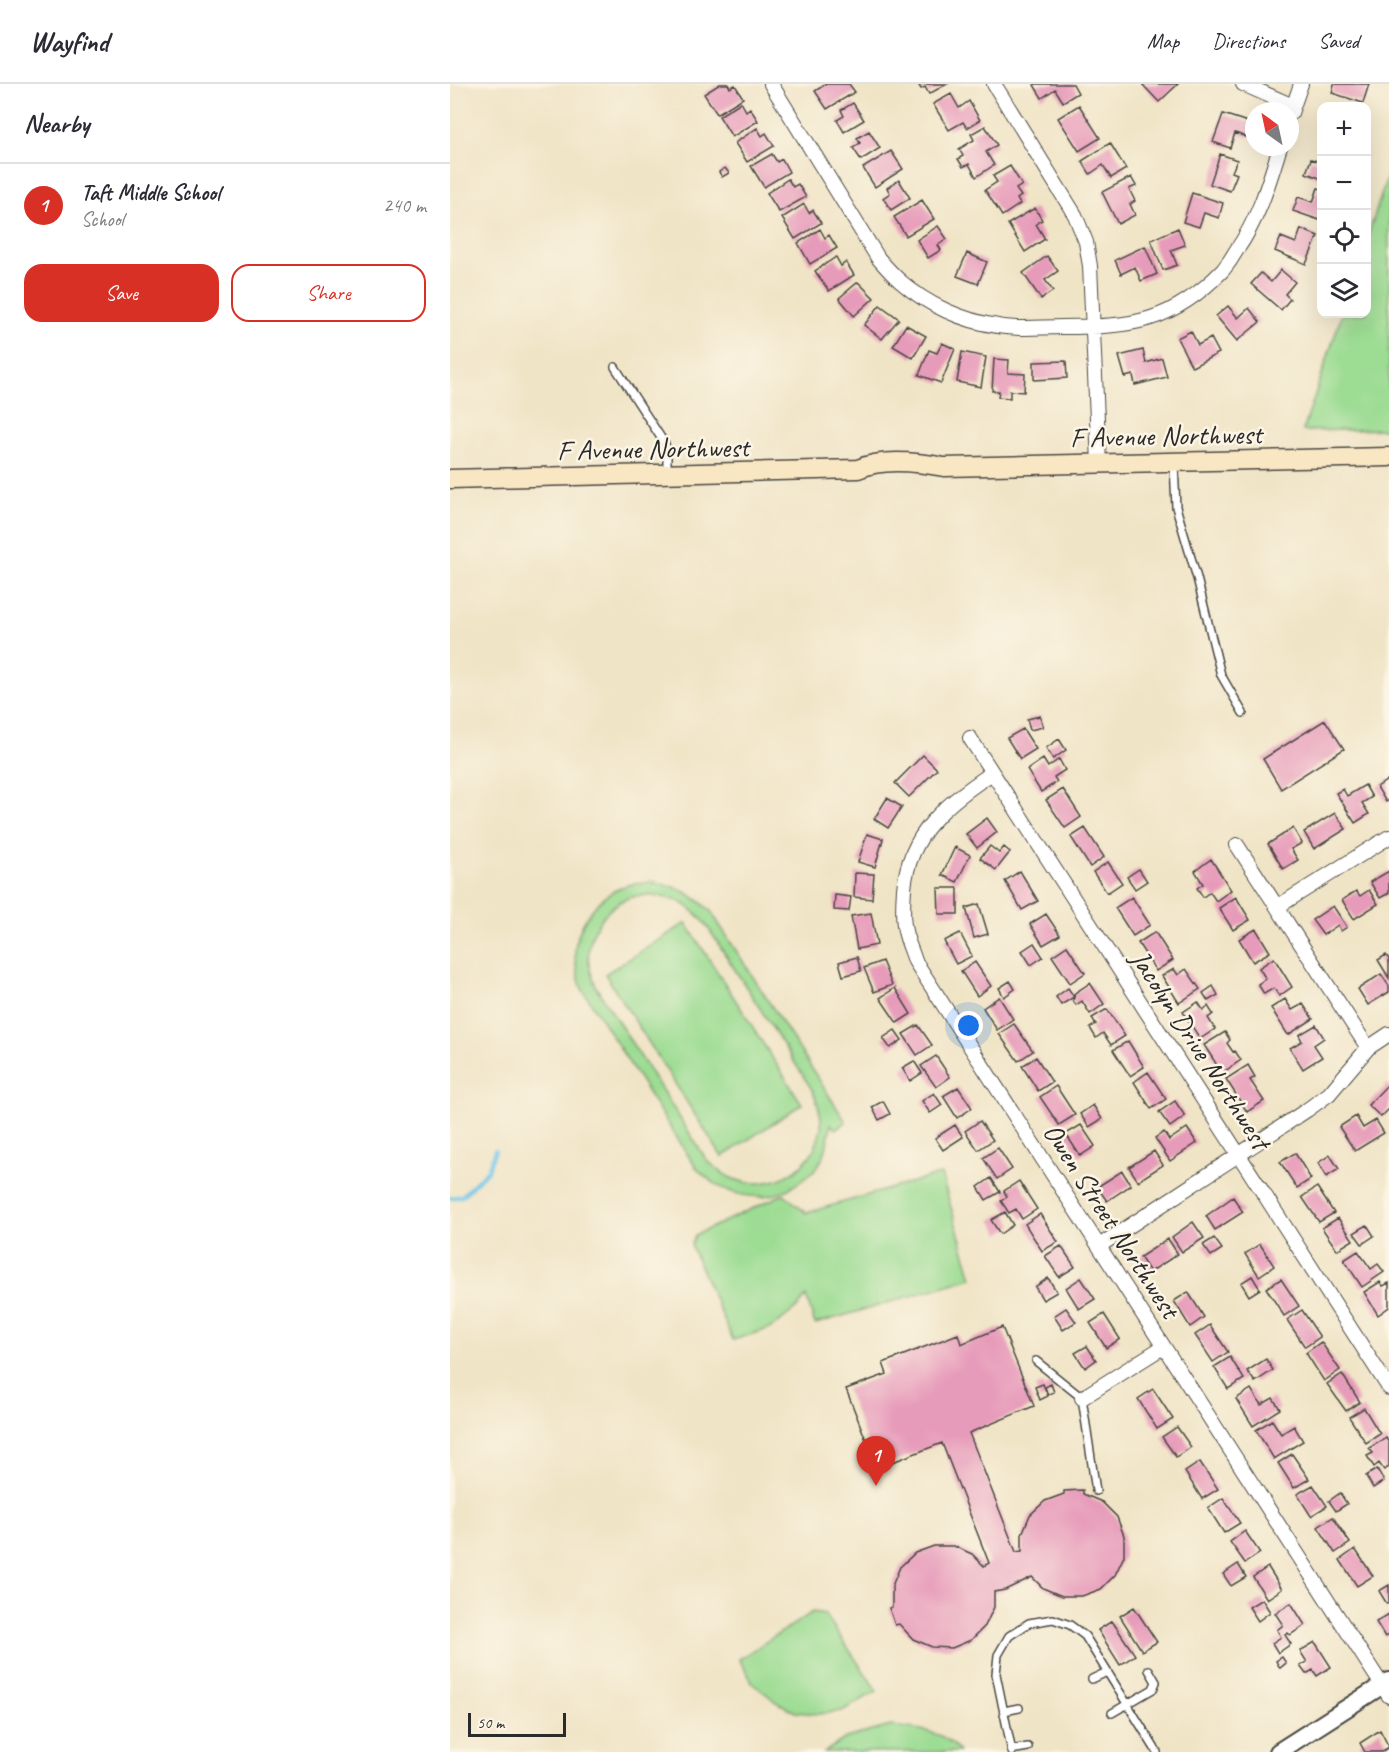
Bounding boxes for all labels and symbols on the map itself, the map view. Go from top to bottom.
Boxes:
north arrow [1245,102,1299,156]
street label: F Avenue Northwest [1070,416,1265,455]
street label: F Avenue Northwest [557,429,752,468]
street label: Jacolyn Drive Northwest [1122,941,1280,1159]
your location [954,1011,983,1040]
street label: Owen Street Northwest [1036,1116,1189,1327]
pin: 1 [856,1436,896,1486]
scale bar [468,1710,566,1738]

